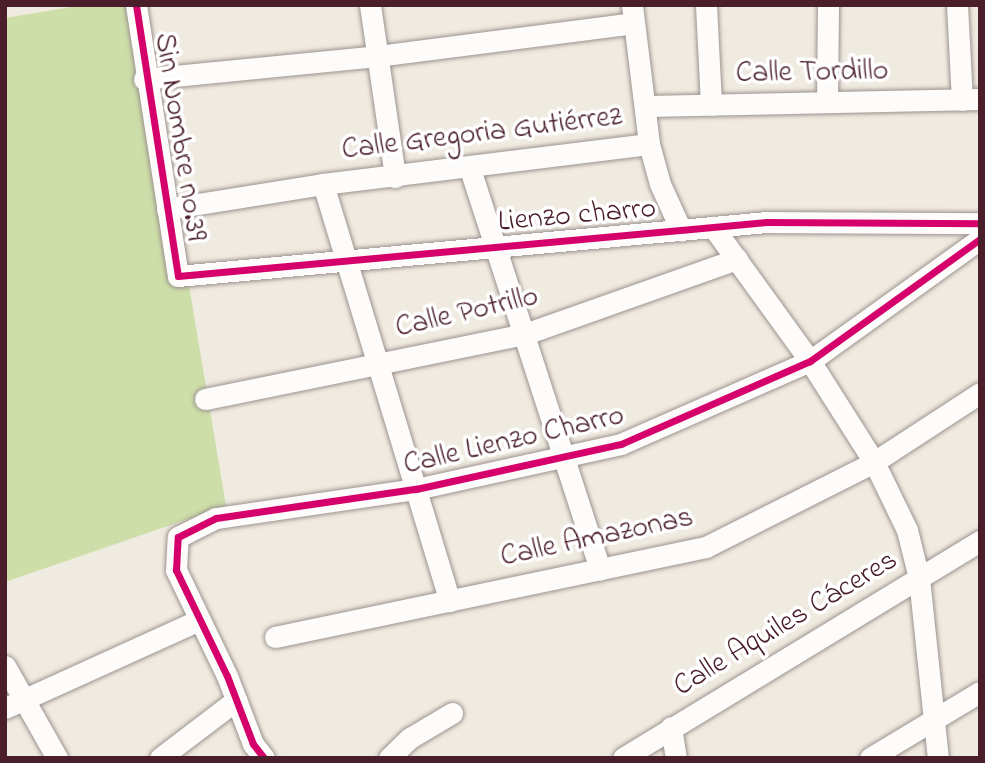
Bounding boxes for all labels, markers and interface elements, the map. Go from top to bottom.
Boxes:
street label: Sin Nombre no.39 [145,30,213,244]
street label: Calle Tordillo [735,54,889,92]
street label: Calle Gregoria Gutiérrez [340,99,624,169]
street label: Lienzo charro [497,191,657,241]
street label: Calle Potrillo [392,279,542,347]
street label: Calle Lienzo Charro [400,398,628,484]
street label: Calle Amazonas [497,500,697,576]
street label: Calle Aquiles Cáceres [668,543,904,705]

